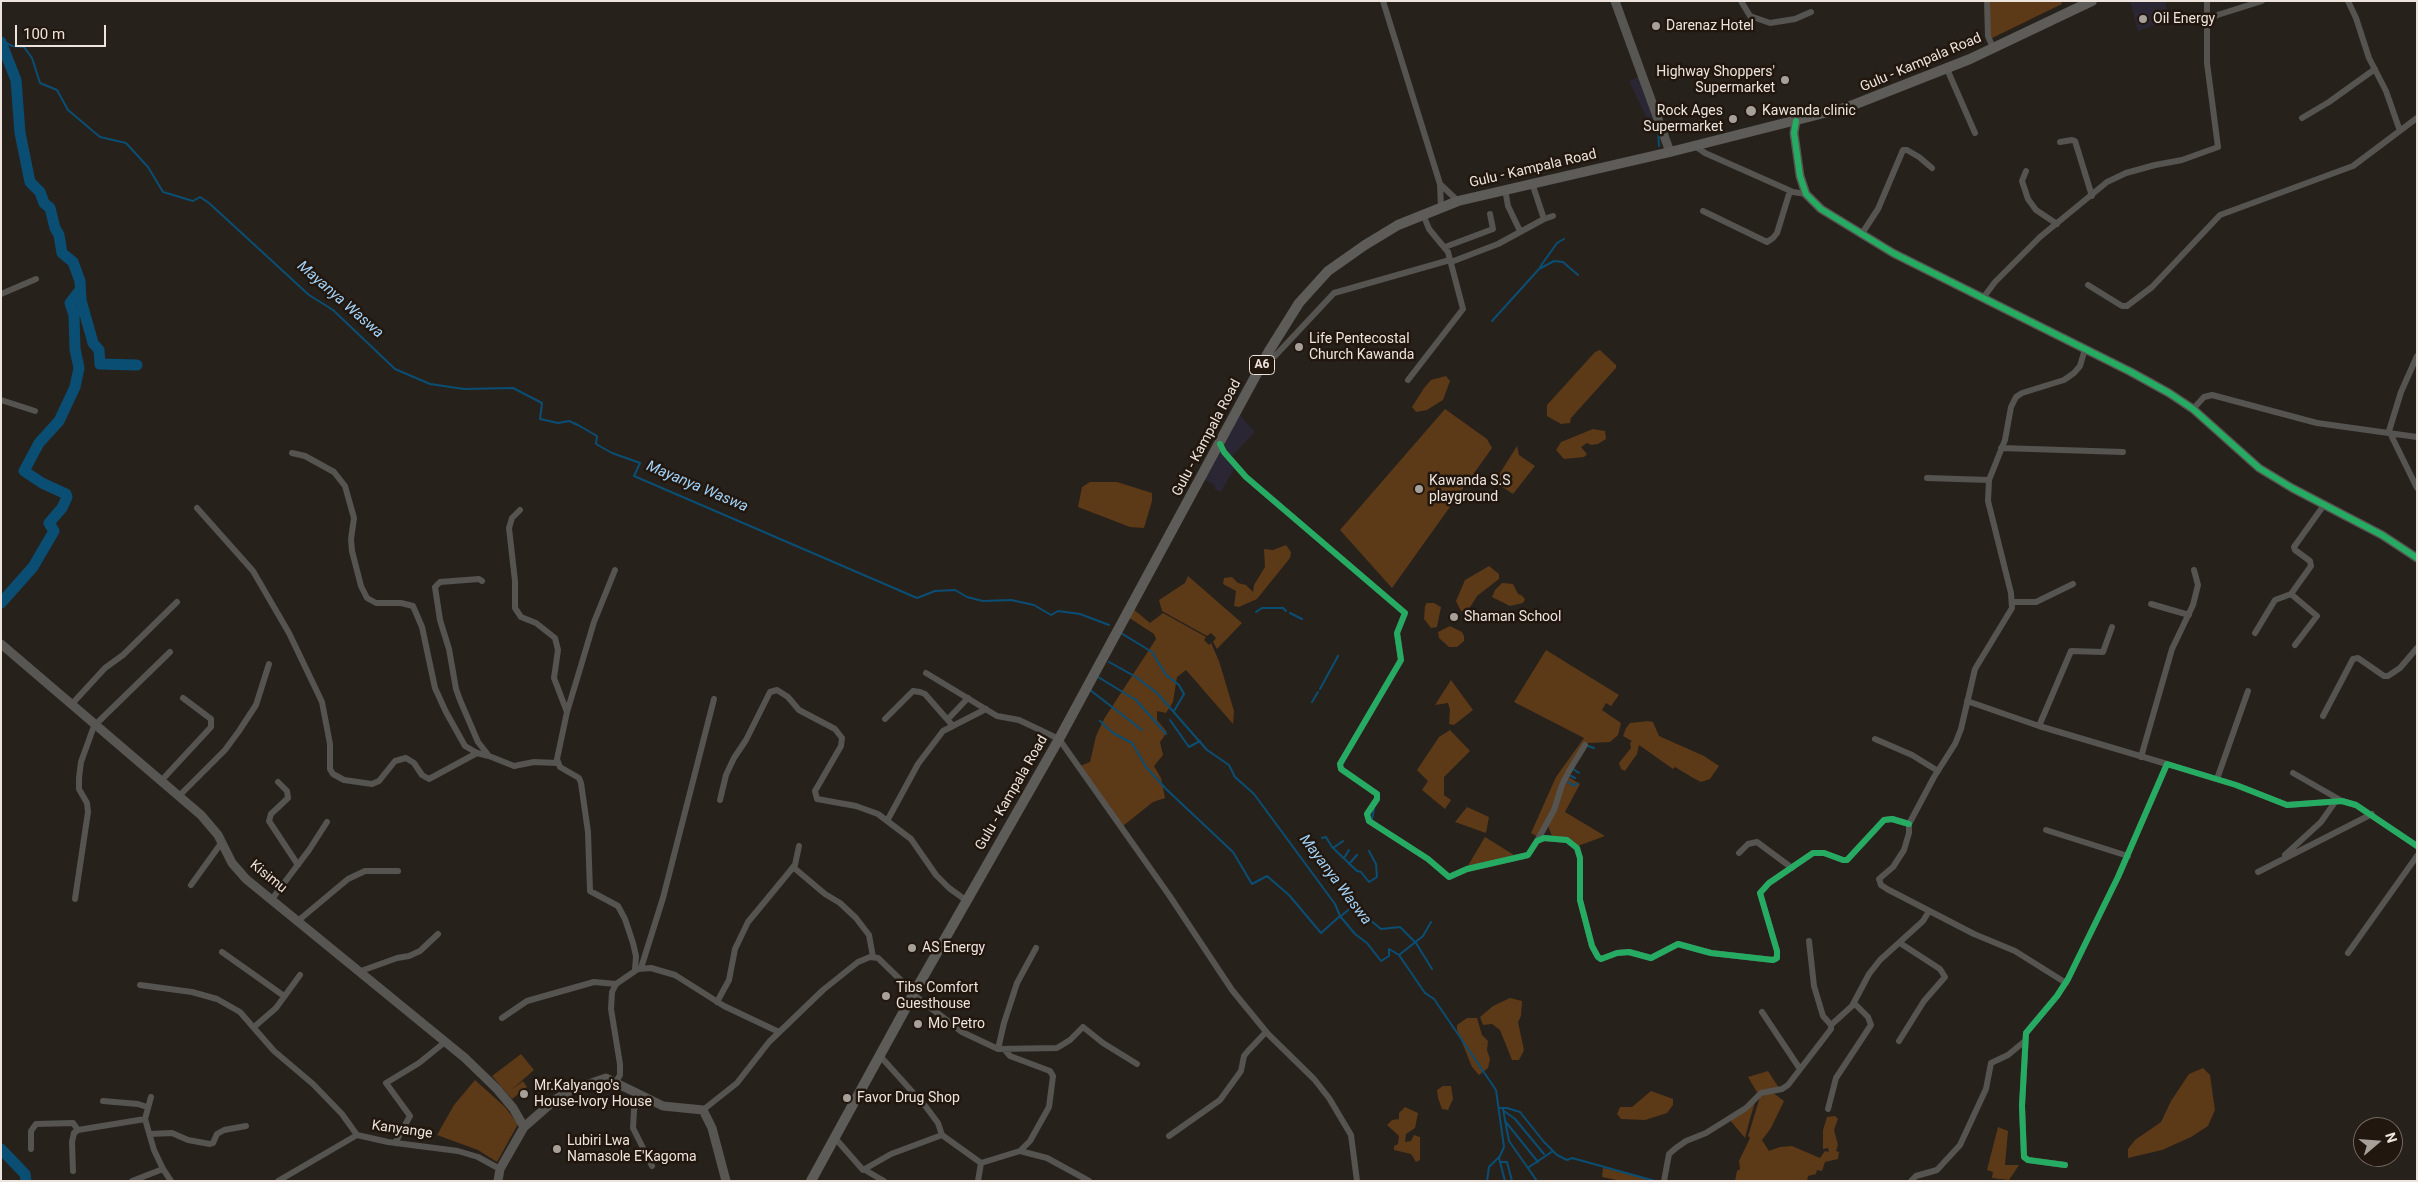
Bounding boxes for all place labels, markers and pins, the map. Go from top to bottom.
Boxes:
place label: Oil Energy [2153,11,2215,27]
marker: Oil Energy [2137,13,2149,25]
place label: Darenaz Hotel [1666,18,1754,34]
marker: Darenaz Hotel [1650,20,1662,32]
place label: Highway Shoppers' Supermarket [1656,64,1775,96]
marker: Highway Shoppers' Supermarket [1779,74,1791,86]
place label: Rock Ages Supermarket [1643,103,1723,136]
place label: Kawanda clinic [1762,103,1856,119]
marker: Kawanda clinic [1744,104,1758,118]
marker: Rock Ages Supermarket [1727,113,1739,125]
place label: Life Pentecostal Church Kawanda [1309,331,1414,364]
marker: Life Pentecostal Church Kawanda [1293,341,1305,353]
place label: Kawanda S.S playground [1429,473,1511,506]
marker: Kawanda S.S playground [1413,483,1425,495]
place label: Shaman School [1464,609,1561,625]
marker: Shaman School [1448,611,1460,623]
place label: AS Energy [922,940,985,956]
marker: AS Energy [906,942,918,954]
place label: Tibs Comfort Guesthouse [896,980,978,1012]
marker: Tibs Comfort Guesthouse [880,990,892,1002]
place label: Mo Petro [928,1016,985,1032]
marker: Mo Petro [912,1018,924,1030]
place label: Mr.Kalyango's House-Ivory House [534,1078,652,1110]
marker: Mr.Kalyango's House-Ivory House [518,1088,530,1100]
place label: Favor Drug Shop [857,1090,960,1106]
marker: Favor Drug Shop [841,1092,853,1104]
place label: Lubiri Lwa Namasole E'Kagoma [567,1133,697,1166]
marker: Lubiri Lwa Namasole E'Kagoma [551,1143,563,1155]

